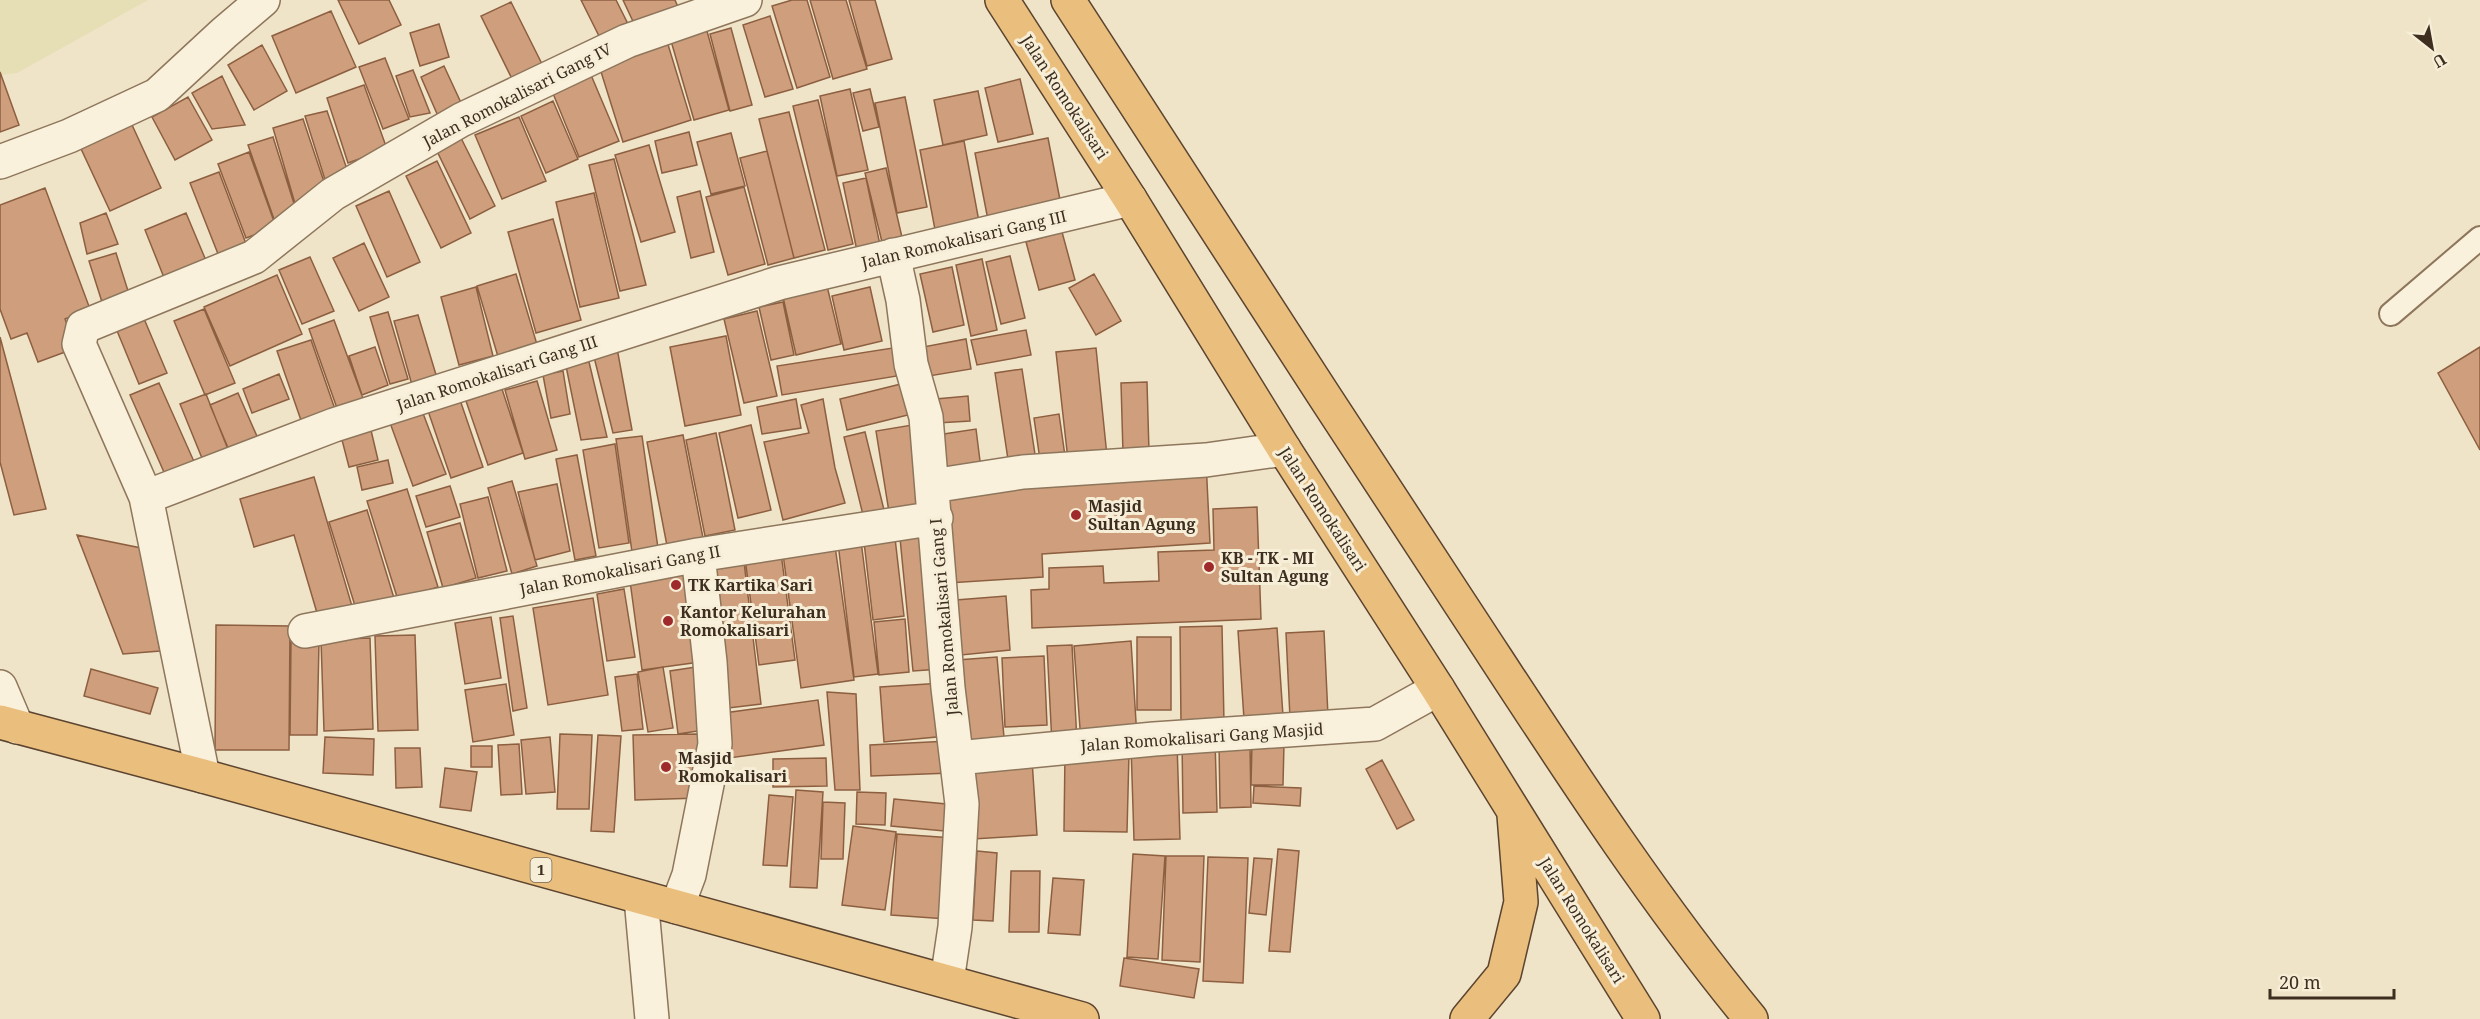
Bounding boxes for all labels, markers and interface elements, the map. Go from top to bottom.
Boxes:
north arrow [2402,18,2462,78]
street label: Jalan Romokalisari [1016,30,1114,164]
street label: Jalan Romokalisari Gang IV [418,38,615,153]
text: U [2429,48,2451,73]
street label: Jalan Romokalisari Gang III [858,205,1069,274]
street label: Jalan Romokalisari Gang III [393,330,600,416]
street label: Jalan Romokalisari [1274,442,1372,576]
place label: Masjid Sultan Agung [1088,495,1196,535]
marker: Masjid Sultan Agung [1069,508,1083,522]
street label: Jalan Romokalisari Gang I [924,517,964,718]
street label: Jalan Romokalisari Gang II [517,540,722,600]
place label: KB - TK - MI Sultan Agung [1221,547,1329,587]
marker: KB - TK - MI Sultan Agung [1202,560,1216,574]
place label: TK Kartika Sari [688,574,813,596]
marker: TK Kartika Sari [669,578,683,592]
place label: Kantor Kelurahan Romokalisari [680,601,827,641]
marker: Kantor Kelurahan Romokalisari [661,614,675,628]
street label: Jalan Romokalisari Gang Masjid [1079,718,1324,757]
place label: Masjid Romokalisari [678,747,788,787]
marker: Masjid Romokalisari [659,760,673,774]
street label: Jalan Romokalisari [1534,852,1630,987]
road number: 1 [530,858,552,882]
scale bar [2270,962,2394,1000]
text: 20 m [2279,970,2321,994]

